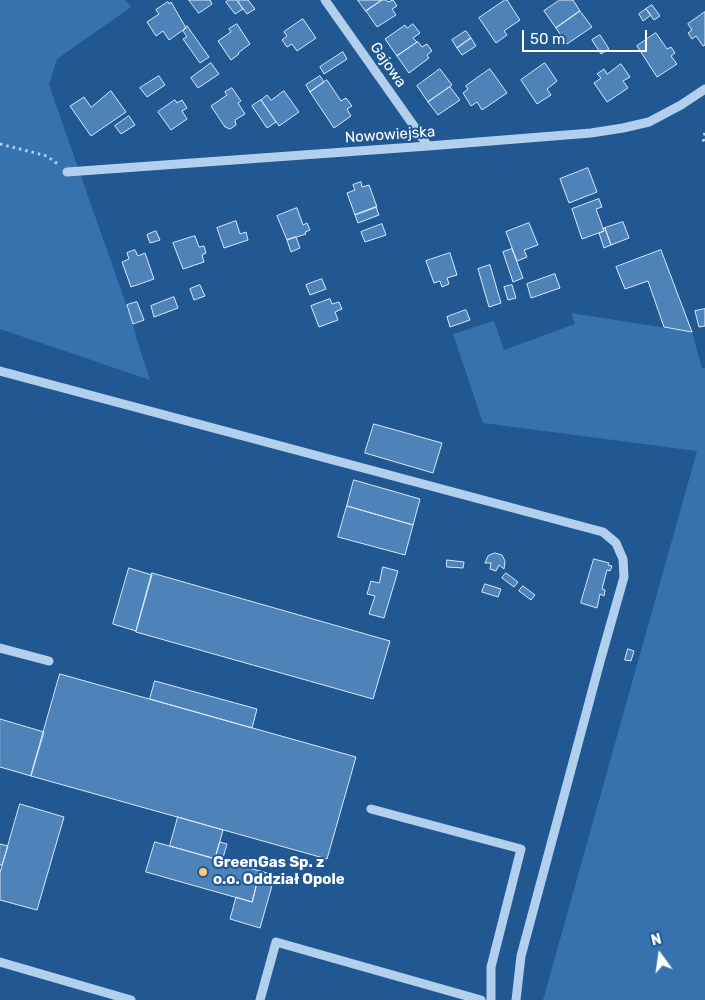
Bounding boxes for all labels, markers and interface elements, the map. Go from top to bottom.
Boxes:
scale bar [525,20,650,52]
text: 50 m [530,30,565,48]
street label: Gajowa [366,39,410,91]
street label: Nowowiejska [344,123,436,147]
place label: GreenGas Sp. z o.o. Oddział Opole [213,854,345,889]
marker: GreenGas Sp. z o.o. Oddział Opole [197,866,209,878]
north arrow [635,930,685,980]
text: N [649,930,663,949]

